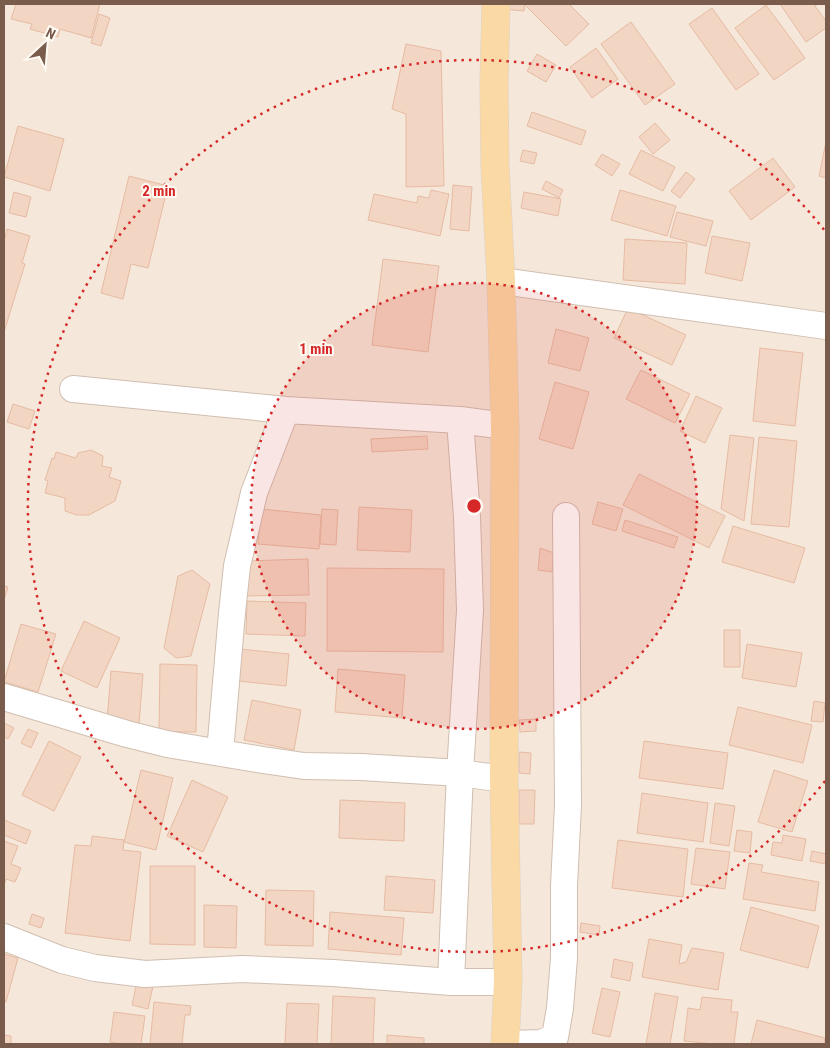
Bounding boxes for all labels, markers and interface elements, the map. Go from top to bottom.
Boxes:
north arrow [20,20,70,70]
text: N [43,24,58,42]
text: 2 min [142,182,176,200]
text: 1 min [299,340,333,358]
centre of rings [465,497,483,515]

